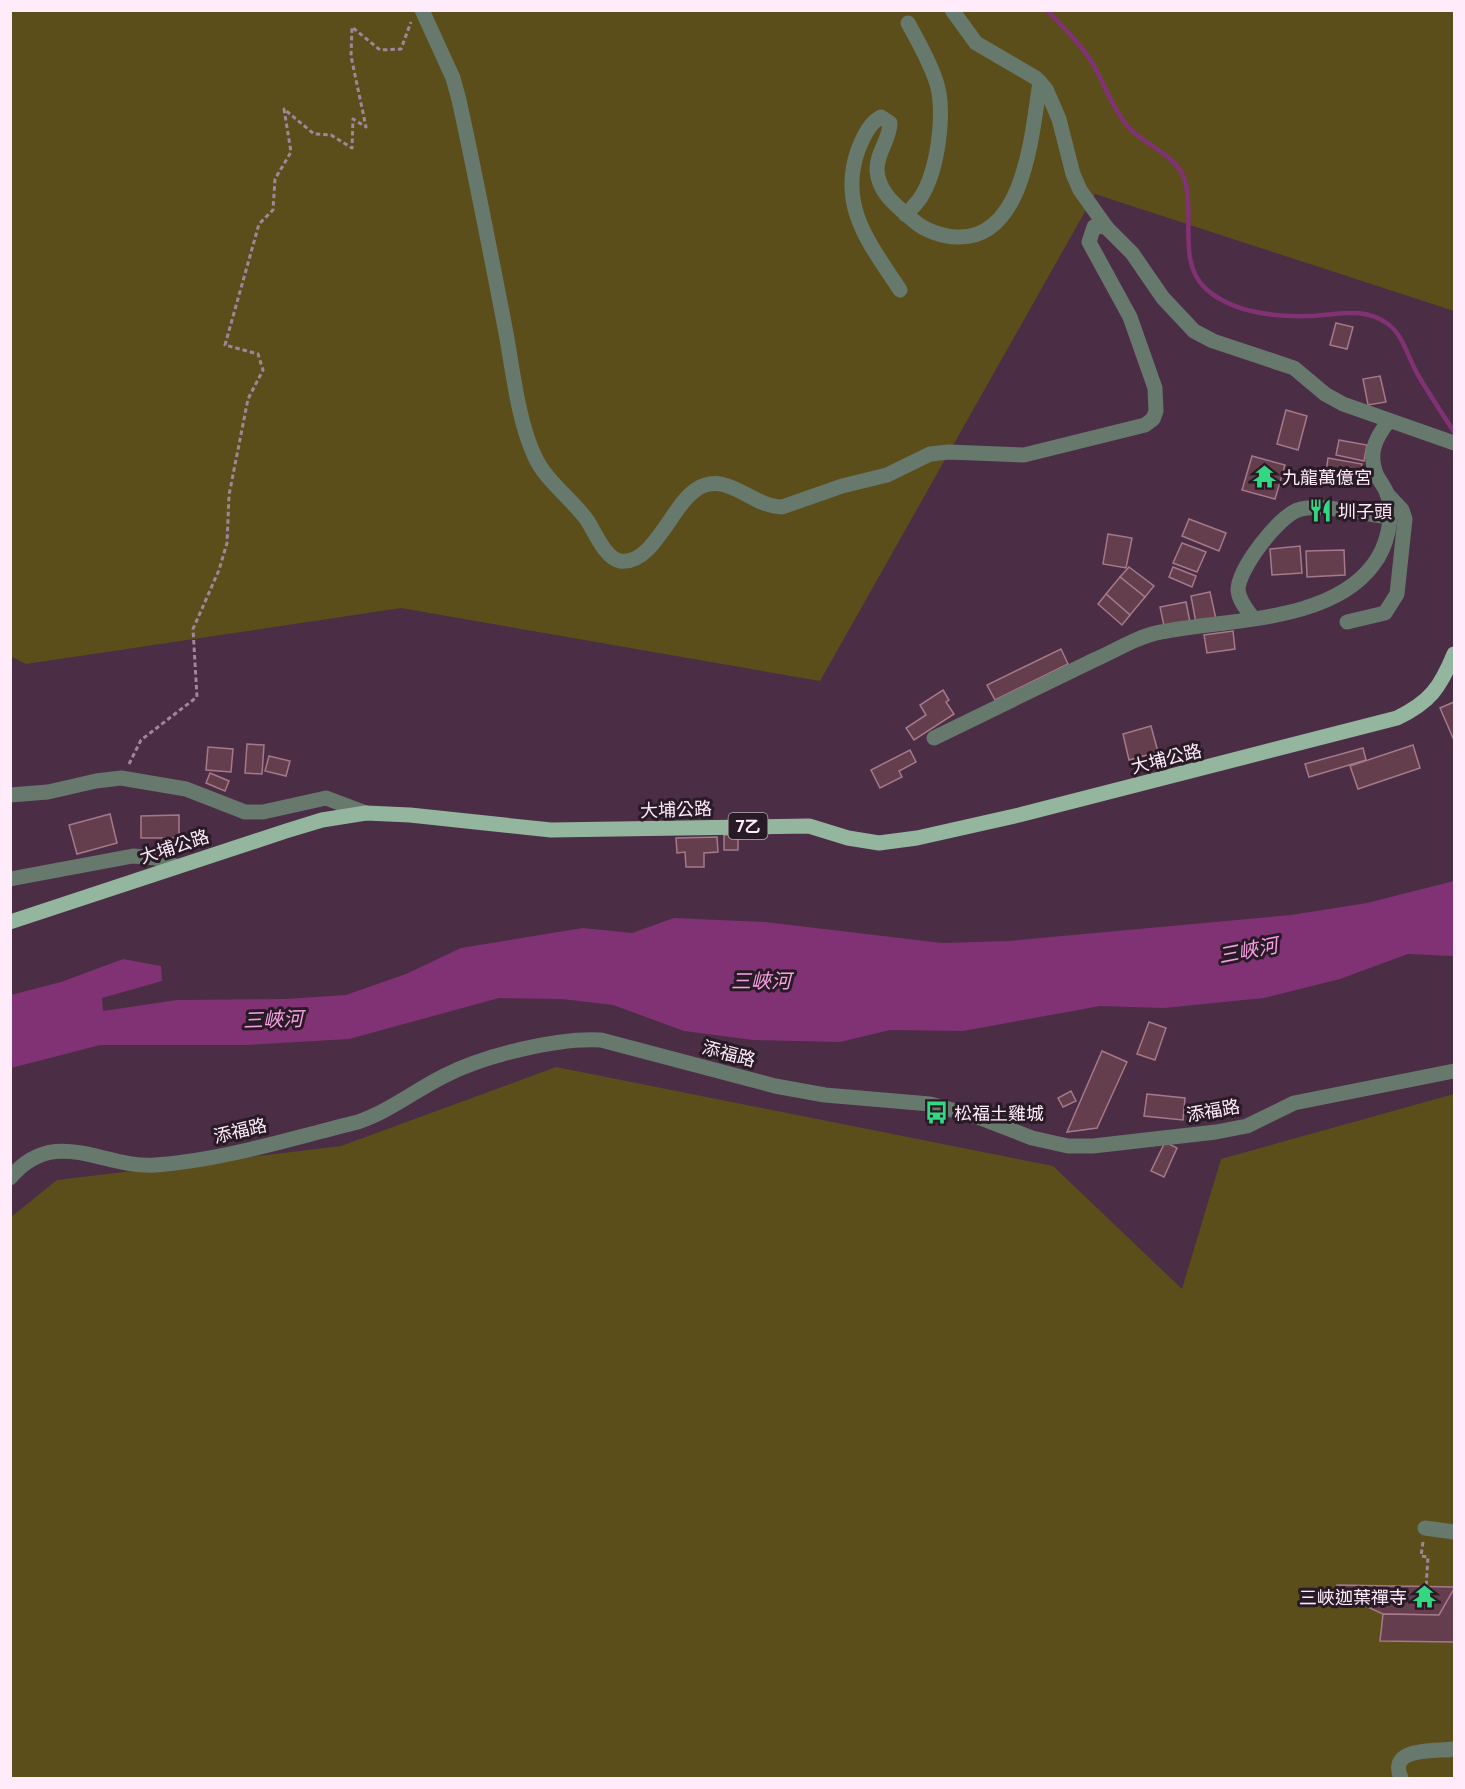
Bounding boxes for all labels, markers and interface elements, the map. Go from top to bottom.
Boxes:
temple icon: 九龍萬億宮 [1251,464,1277,490]
place label: 九龍萬億宮 [1282,465,1372,489]
restaurant icon: 圳子頭 [1307,498,1333,524]
place label: 圳子頭 [1338,499,1392,523]
street label: 大埔公路 [1128,738,1204,778]
street label: 大埔公路 [640,796,712,822]
road number: 7乙 [728,813,768,839]
street label: 大埔公路 [136,823,212,869]
water label: 三峽河 [1216,930,1284,969]
water label: 三峽河 [731,967,795,994]
water label: 三峽河 [243,1004,307,1034]
street label: 添福路 [700,1034,758,1072]
street label: 添福路 [1184,1093,1242,1127]
bus stop icon: 松福土雞城 [923,1100,949,1126]
place label: 松福土雞城 [954,1101,1044,1125]
street label: 添福路 [211,1112,269,1148]
temple icon: 三峽迦葉禪寺 [1412,1584,1438,1610]
place label: 三峽迦葉禪寺 [1299,1585,1407,1609]

